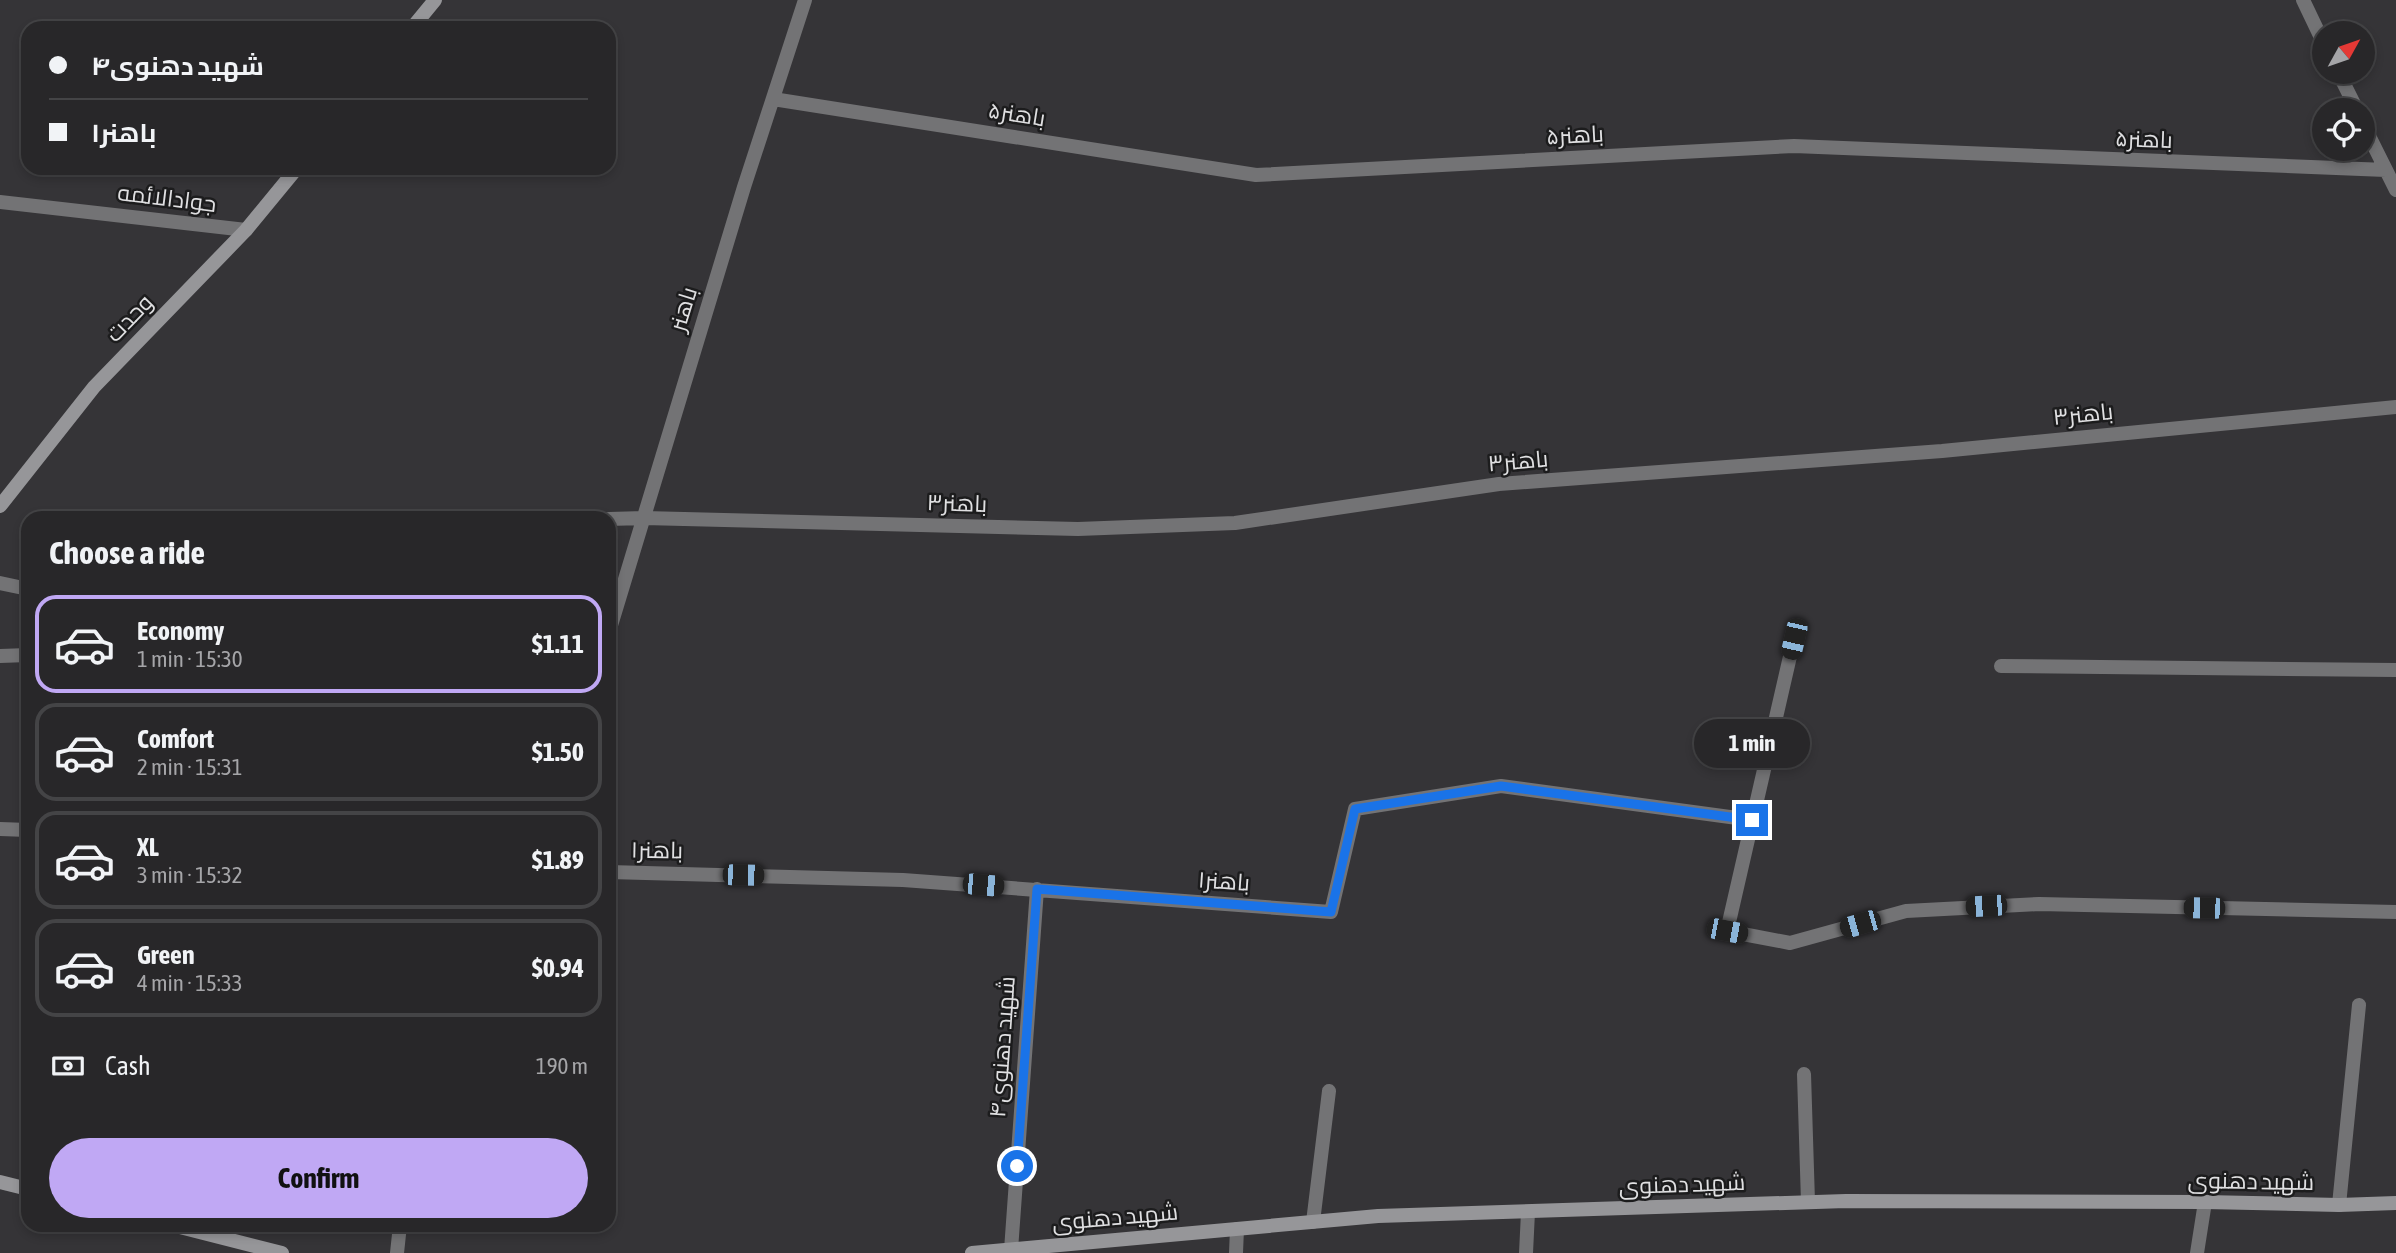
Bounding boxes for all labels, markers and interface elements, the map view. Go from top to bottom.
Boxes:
north arrow [2312,21,2375,84]
map controls [2312,21,2375,161]
text: شهید دهنوی۴ [91,51,264,81]
street label: باهنر۵ [987,97,1047,131]
button: locate [2312,98,2375,161]
text: باهنر۱ [91,118,156,148]
street label: باهنر۵ [1546,121,1604,149]
street label: باهنر۵ [2115,125,2173,153]
street label: جوادالائمه [116,179,218,217]
street label: باهنر [663,284,702,336]
street label: وحدت [100,289,158,347]
street label: باهنر۳ [2052,398,2114,430]
street label: باهنر۳ [1487,445,1549,477]
street label: باهنر۳ [926,489,988,517]
text: Choose a ride [49,534,205,571]
icon: car [53,613,116,676]
text: Economy [137,616,224,646]
car [1780,616,1809,662]
text: $1.11 [532,629,584,659]
text: 1 min · 15:30 [137,646,243,672]
callout: 1 min [1694,718,1810,768]
icon: car [53,721,116,784]
text: Comfort [137,724,214,754]
text: 1 min [1729,730,1775,756]
text: $1.50 [532,737,584,767]
text: 2 min · 15:31 [137,754,243,780]
route end [1736,804,1768,836]
icon: car [53,829,116,892]
text: XL [137,832,159,862]
street label: باهنر۱ [631,837,683,863]
text: $1.89 [532,845,584,875]
text: 3 min · 15:32 [137,862,243,888]
car [722,864,765,886]
street label: باهنر۱ [1197,866,1251,896]
car [962,873,1005,897]
car [1965,894,2008,918]
car [2183,897,2226,919]
car [1837,908,1884,940]
car [1705,917,1750,945]
icon: car [53,937,116,1000]
text: Green [137,940,195,970]
text: $0.94 [532,953,584,983]
text: 4 min · 15:33 [137,970,243,996]
street label: شهید دهنوی۴ [984,975,1021,1119]
icon: cash [49,1047,87,1085]
text: Cash [105,1051,151,1081]
text: 190 m [536,1053,588,1079]
button: Confirm [49,1138,588,1218]
route start [1001,1150,1033,1182]
street label: شهید دهنوی [2188,1167,2314,1196]
street label: شهید دهنوی [1618,1169,1746,1200]
street label: شهید دهنوی [1051,1199,1179,1236]

